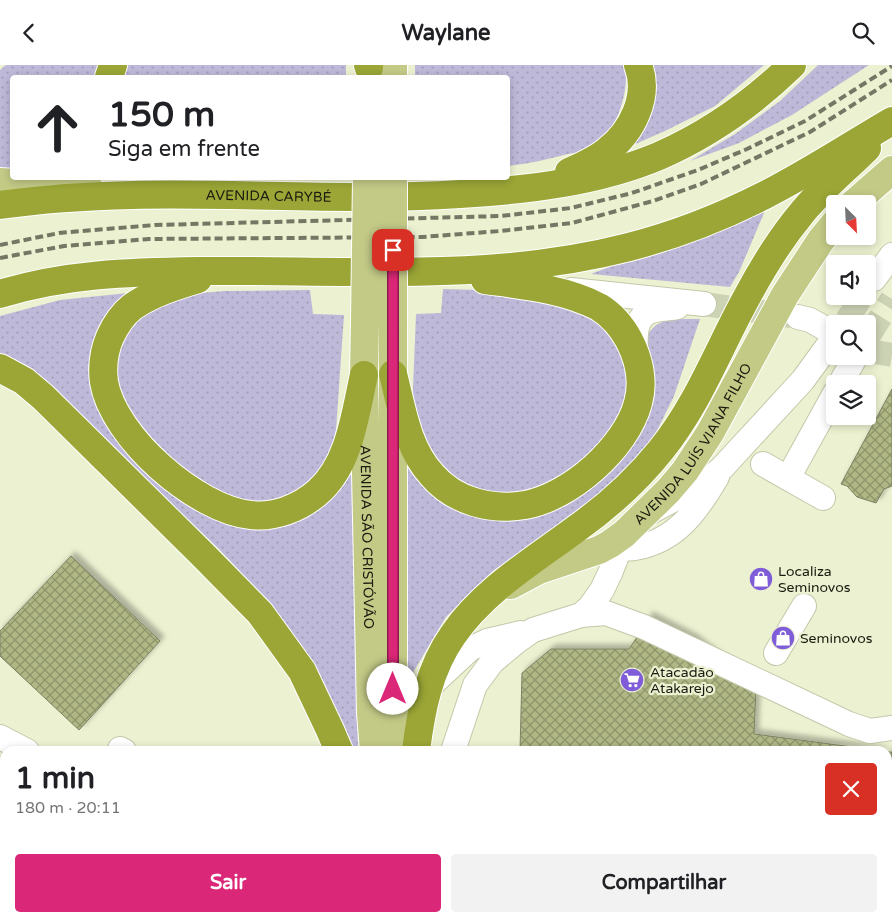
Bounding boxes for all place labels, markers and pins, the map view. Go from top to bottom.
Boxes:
pin [372,229,414,271]
place label: Localiza Seminovos [778,563,851,596]
shop icon: Localiza Seminovos [748,566,774,592]
shop icon: Seminovos [770,625,796,651]
place label: Seminovos [800,630,873,647]
place label: Atacadão Atakarejo [650,664,714,697]
supermarket icon: Atacadão Atakarejo [619,667,645,693]

